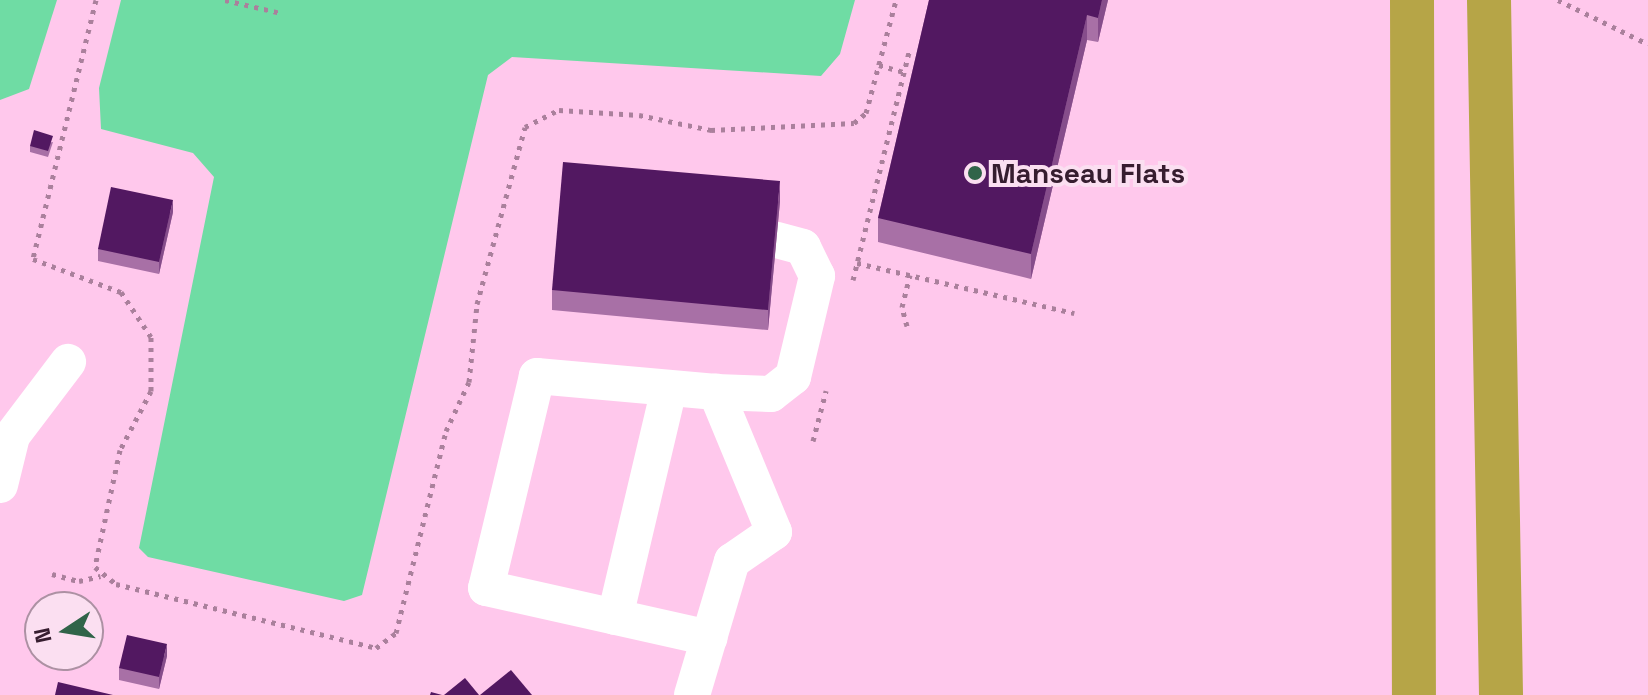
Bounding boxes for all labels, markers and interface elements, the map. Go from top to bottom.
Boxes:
place label: Manseau Flats [991,156,1185,190]
marker: Manseau Flats [966,164,984,182]
north arrow [24,591,104,671]
text: N [27,625,58,646]

